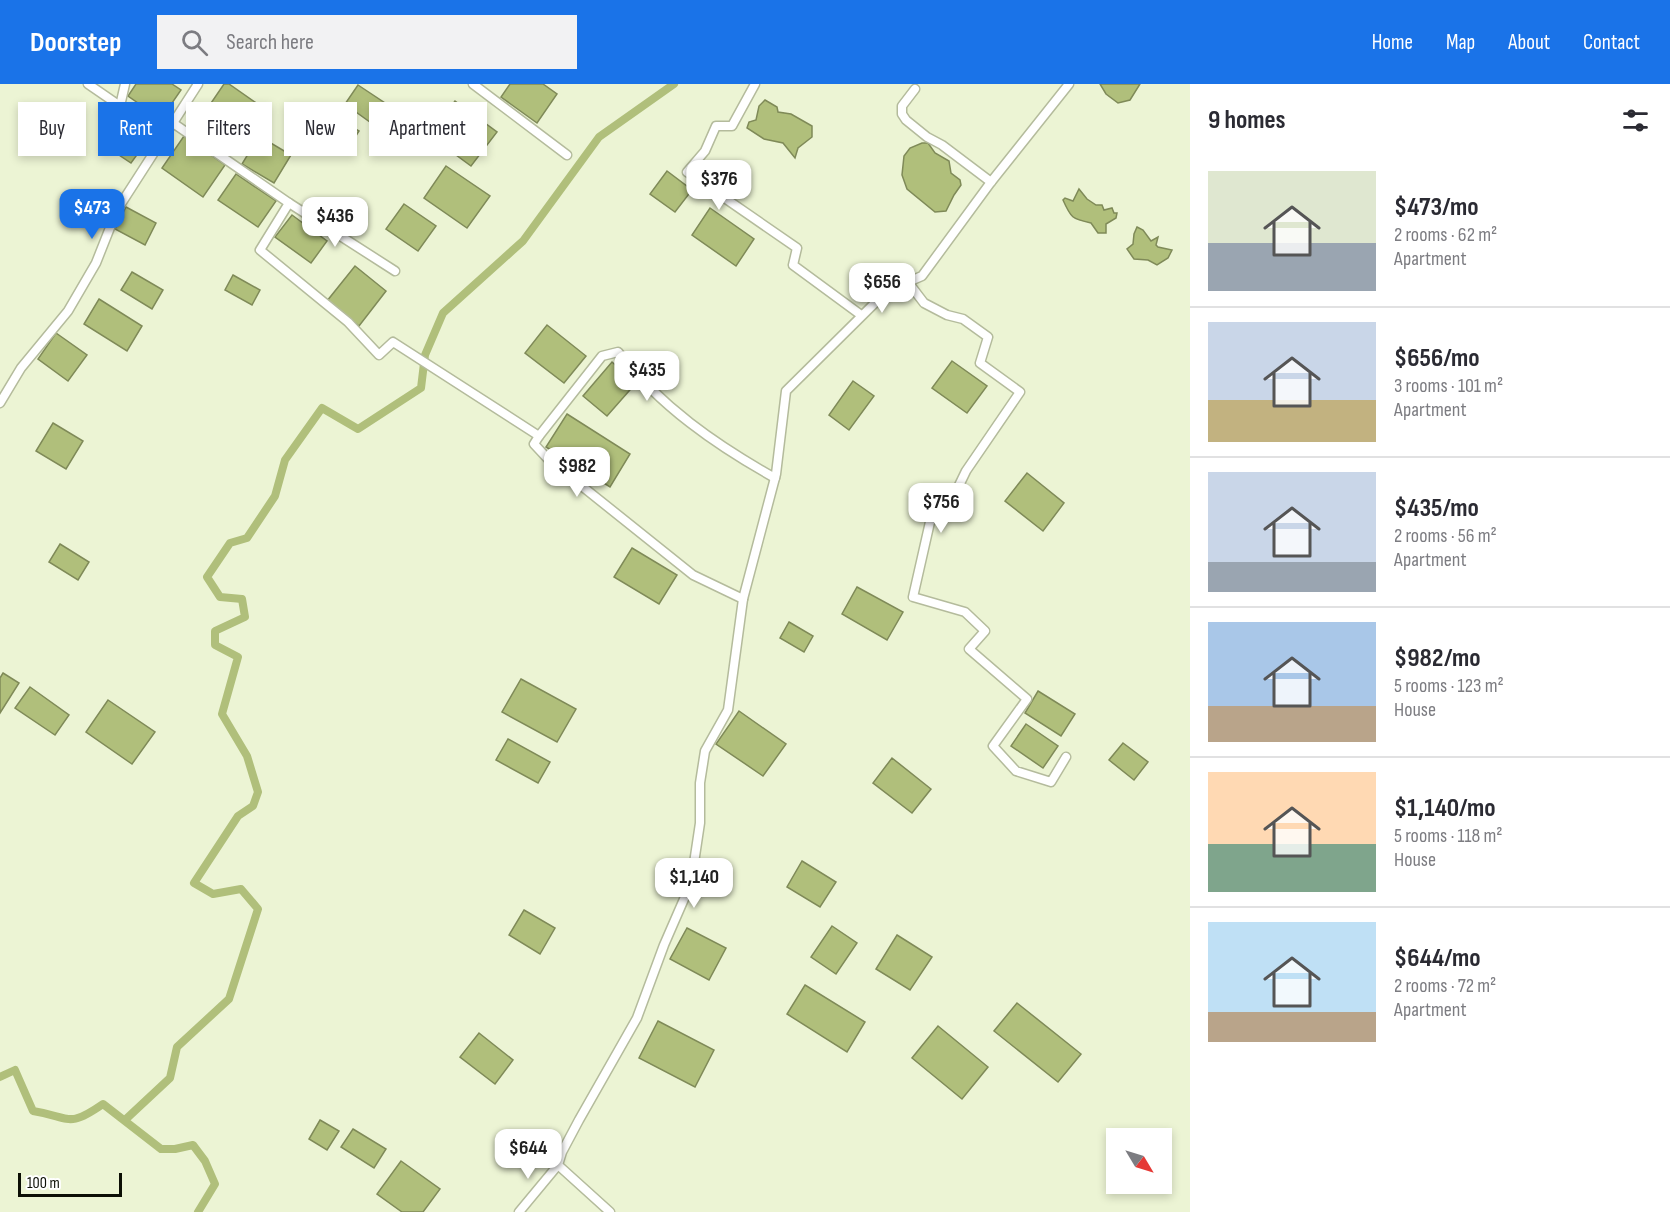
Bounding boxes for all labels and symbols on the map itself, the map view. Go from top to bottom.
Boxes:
pin: $376 [683,160,755,211]
pin: $473 [56,189,128,240]
pin: $436 [299,197,371,248]
pin: $656 [846,263,918,314]
pin: $435 [611,351,683,402]
pin: $982 [541,447,613,498]
pin: $756 [905,483,977,534]
pin: $1,140 [645,858,743,909]
north arrow [1106,1128,1172,1194]
pin: $644 [492,1129,564,1180]
scale bar [18,1170,122,1198]

